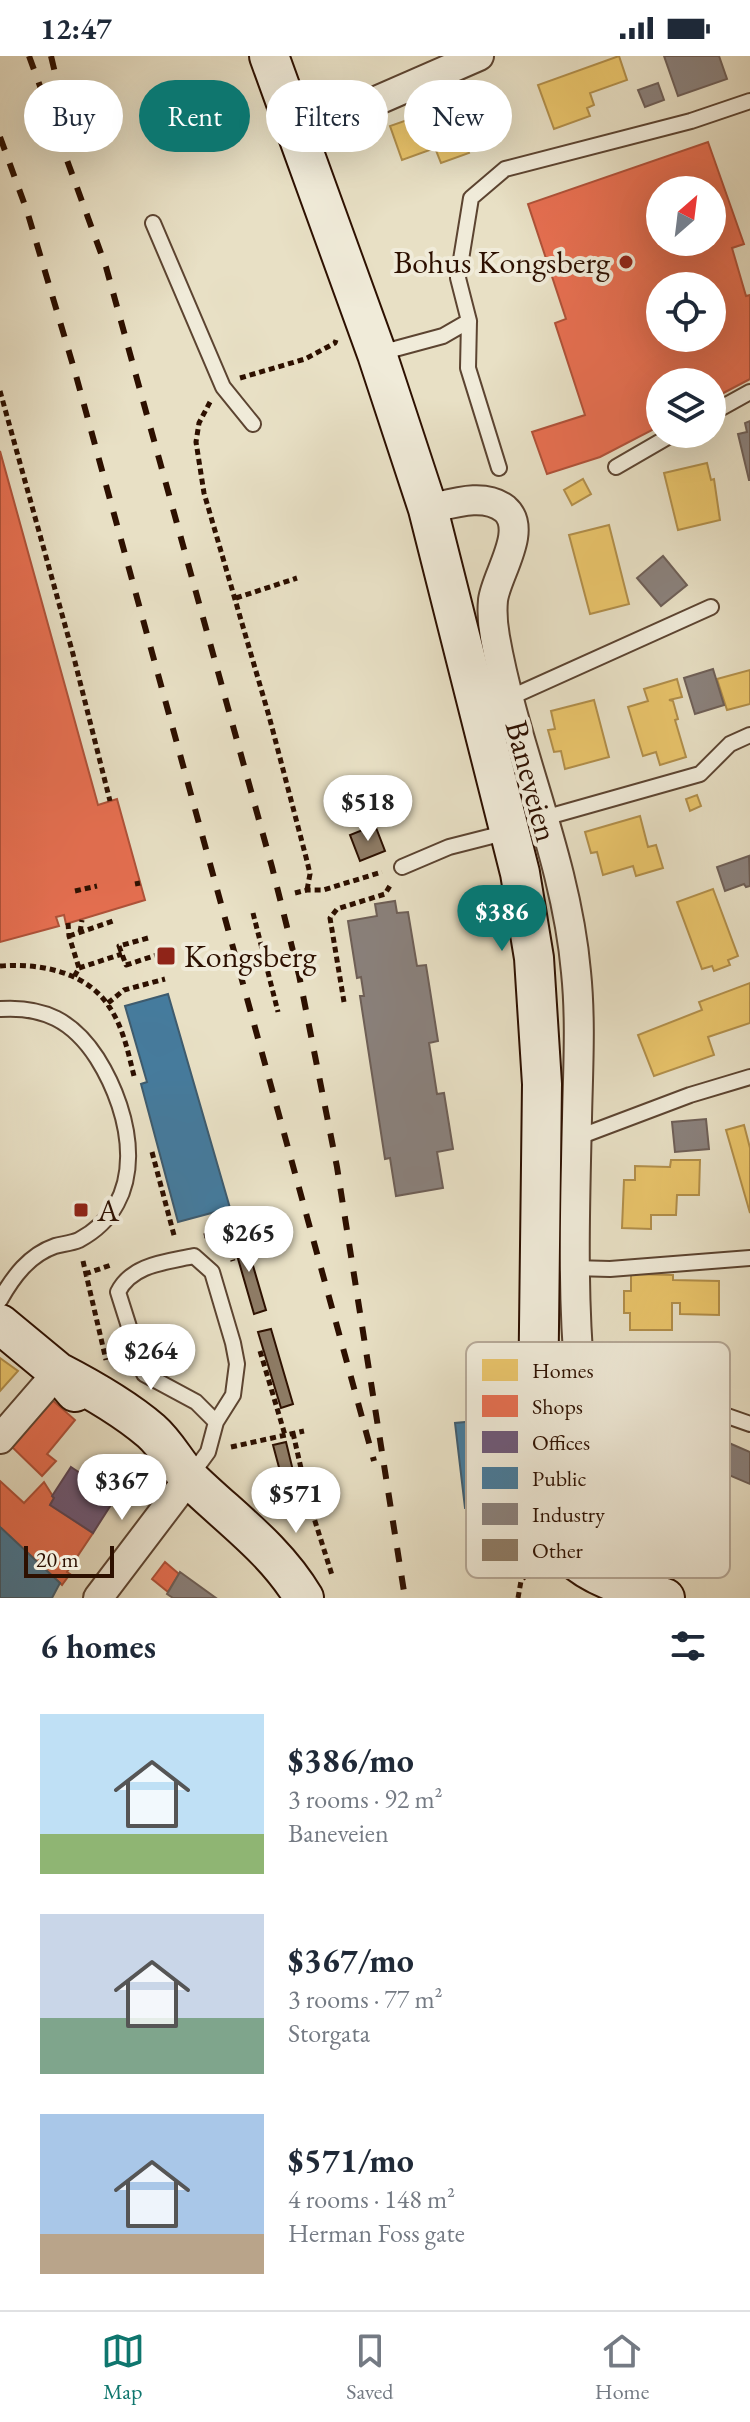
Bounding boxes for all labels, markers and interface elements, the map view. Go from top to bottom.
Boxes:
text: 12:47 [40,9,112,48]
chip: Buy [24,80,123,152]
chip: Rent [139,80,250,152]
chip: Filters [266,80,388,152]
chip: New [404,80,512,152]
north arrow [646,176,726,256]
map controls [646,176,726,448]
place label: Bohus Kongsberg [393,241,611,283]
marker: Bohus Kongsberg [617,253,635,271]
button: locate [646,272,726,352]
button: layers [646,368,726,448]
street label: Baneveien [496,716,568,846]
pin: $518 [321,775,415,843]
text: $518 [341,784,395,818]
pin: $386 [455,885,549,953]
text: $386 [475,894,529,928]
place label: Kongsberg [184,935,317,977]
marker: Kongsberg [155,945,177,967]
place label: A [96,1189,120,1231]
marker: A [72,1201,90,1219]
pin: $265 [202,1206,296,1274]
text: $265 [222,1215,276,1249]
pin: $264 [104,1324,198,1392]
text: $264 [124,1333,178,1367]
legend [466,1342,730,1578]
text: Homes [532,1356,594,1385]
text: Shops [532,1392,583,1421]
text: Offices [532,1428,590,1457]
pin: $367 [75,1454,169,1522]
text: $367 [95,1463,149,1497]
text: Public [532,1464,586,1493]
pin: $571 [249,1467,343,1535]
text: $571 [269,1476,323,1510]
text: Industry [532,1500,605,1529]
text: Other [532,1536,584,1565]
scale bar [24,1542,114,1578]
text: 20 m [36,1545,79,1574]
text: 6 homes [40,1624,156,1668]
icon: filters [666,1624,710,1668]
text: $386/mo [288,1738,414,1782]
icon: home [104,1746,200,1842]
text: 3 rooms · 92 m² [288,1782,443,1816]
text: Baneveien [288,1816,389,1850]
text: $367/mo [288,1938,414,1982]
icon: home [104,1946,200,2042]
text: 3 rooms · 77 m² [288,1982,443,2016]
text: Storgata [288,2016,370,2050]
text: $571/mo [288,2138,414,2182]
icon: home [104,2146,200,2242]
text: 4 rooms · 148 m² [288,2182,455,2216]
text: Herman Foss gate [288,2216,465,2250]
tab: Map [101,2329,145,2406]
tab: Saved [346,2329,393,2406]
tab: Home [595,2329,649,2406]

